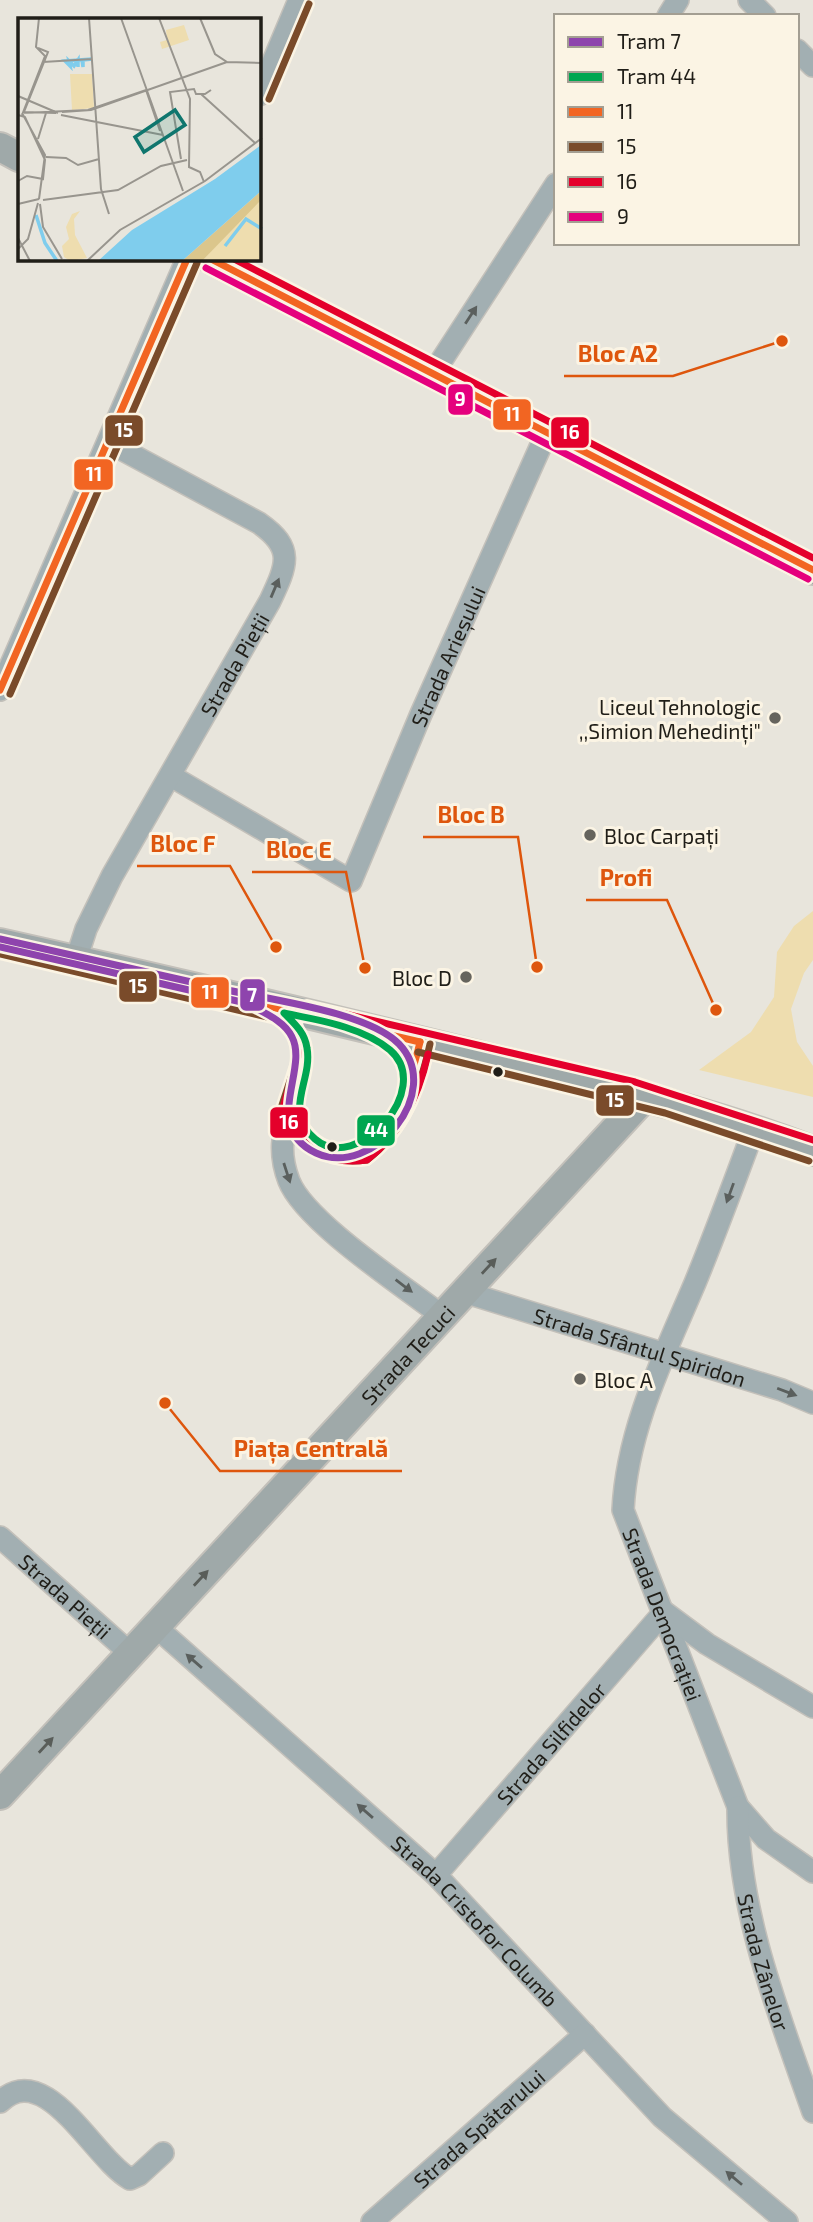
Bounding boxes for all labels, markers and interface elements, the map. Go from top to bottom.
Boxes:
legend [554,14,799,245]
inset map [18,18,261,261]
text: Tram 7 [617,28,681,53]
text: Tram 44 [617,63,696,88]
text: 11 [617,98,634,123]
text: 15 [617,133,637,158]
text: 16 [617,168,637,193]
text: 9 [617,203,629,228]
one-way arrow [464,306,478,324]
callout: Bloc A2 [564,332,673,376]
text: Bloc A2 [578,339,658,367]
line badge: 9 [447,383,474,416]
text: 9 [454,387,466,410]
line badge: 11 [492,398,532,431]
text: 11 [504,402,520,425]
line badge: 15 [104,414,144,447]
line badge: 16 [550,416,590,449]
text: 15 [115,418,133,441]
text: 16 [560,420,580,443]
line badge: 11 [73,458,114,491]
text: 11 [86,462,102,485]
one-way arrow [269,578,281,598]
street label: Strada Arieșului [405,582,489,730]
street label: Strada Pieții [194,608,273,720]
place label: Liceul Tehnologic ,,Simion Mehedinți" [579,694,761,745]
marker: Liceul Tehnologic ,,Simion Mehedinți" [767,710,783,726]
callout: Bloc B [423,793,518,837]
text: Bloc B [437,800,505,828]
callout: Bloc F [137,822,230,866]
place label: Bloc Carpați [604,823,719,850]
marker: Bloc Carpați [582,827,598,843]
callout: Bloc E [252,828,346,872]
text: Bloc F [150,829,216,857]
text: Bloc E [266,835,332,863]
callout: Profi [586,856,667,900]
text: Profi [600,863,652,891]
place label: Bloc D [392,965,452,990]
marker: Bloc D [458,969,474,985]
line badge: 15 [118,970,158,1003]
text: 15 [129,974,147,997]
line badge: 11 [190,976,230,1009]
line badge: 7 [239,978,266,1012]
text: 11 [202,980,218,1003]
text: 7 [247,983,257,1006]
unlabelled marker [491,1065,505,1079]
line badge: 15 [595,1084,635,1117]
text: 15 [606,1088,624,1111]
line badge: 16 [269,1106,309,1139]
text: 16 [279,1110,299,1133]
line badge: 44 [356,1114,396,1147]
text: 44 [364,1118,388,1141]
unlabelled marker [325,1140,339,1154]
one-way arrow [282,1163,293,1184]
one-way arrow [724,1182,735,1203]
one-way arrow [481,1257,497,1275]
one-way arrow [394,1279,412,1294]
street label: Strada Tecuci [355,1299,459,1409]
street label: Strada Sfântul Spiridon [531,1302,749,1391]
place label: Bloc A [594,1367,653,1392]
marker: Bloc A [572,1371,588,1387]
one-way arrow [777,1387,798,1398]
callout: Piața Centrală [220,1427,402,1471]
text: Piața Centrală [234,1434,388,1464]
street label: Strada Democrației [619,1524,708,1704]
street label: Strada Pieții [14,1548,117,1643]
one-way arrow [193,1569,209,1587]
one-way arrow [185,1653,203,1669]
street label: Strada Silfidelor [491,1676,611,1809]
one-way arrow [38,1737,54,1754]
one-way arrow [356,1803,374,1819]
street label: Strada Cristofor Columb [387,1829,564,2011]
street label: Strada Zânelor [734,1891,796,2035]
street label: Strada Spătarului [408,2063,549,2193]
one-way arrow [725,2170,743,2186]

